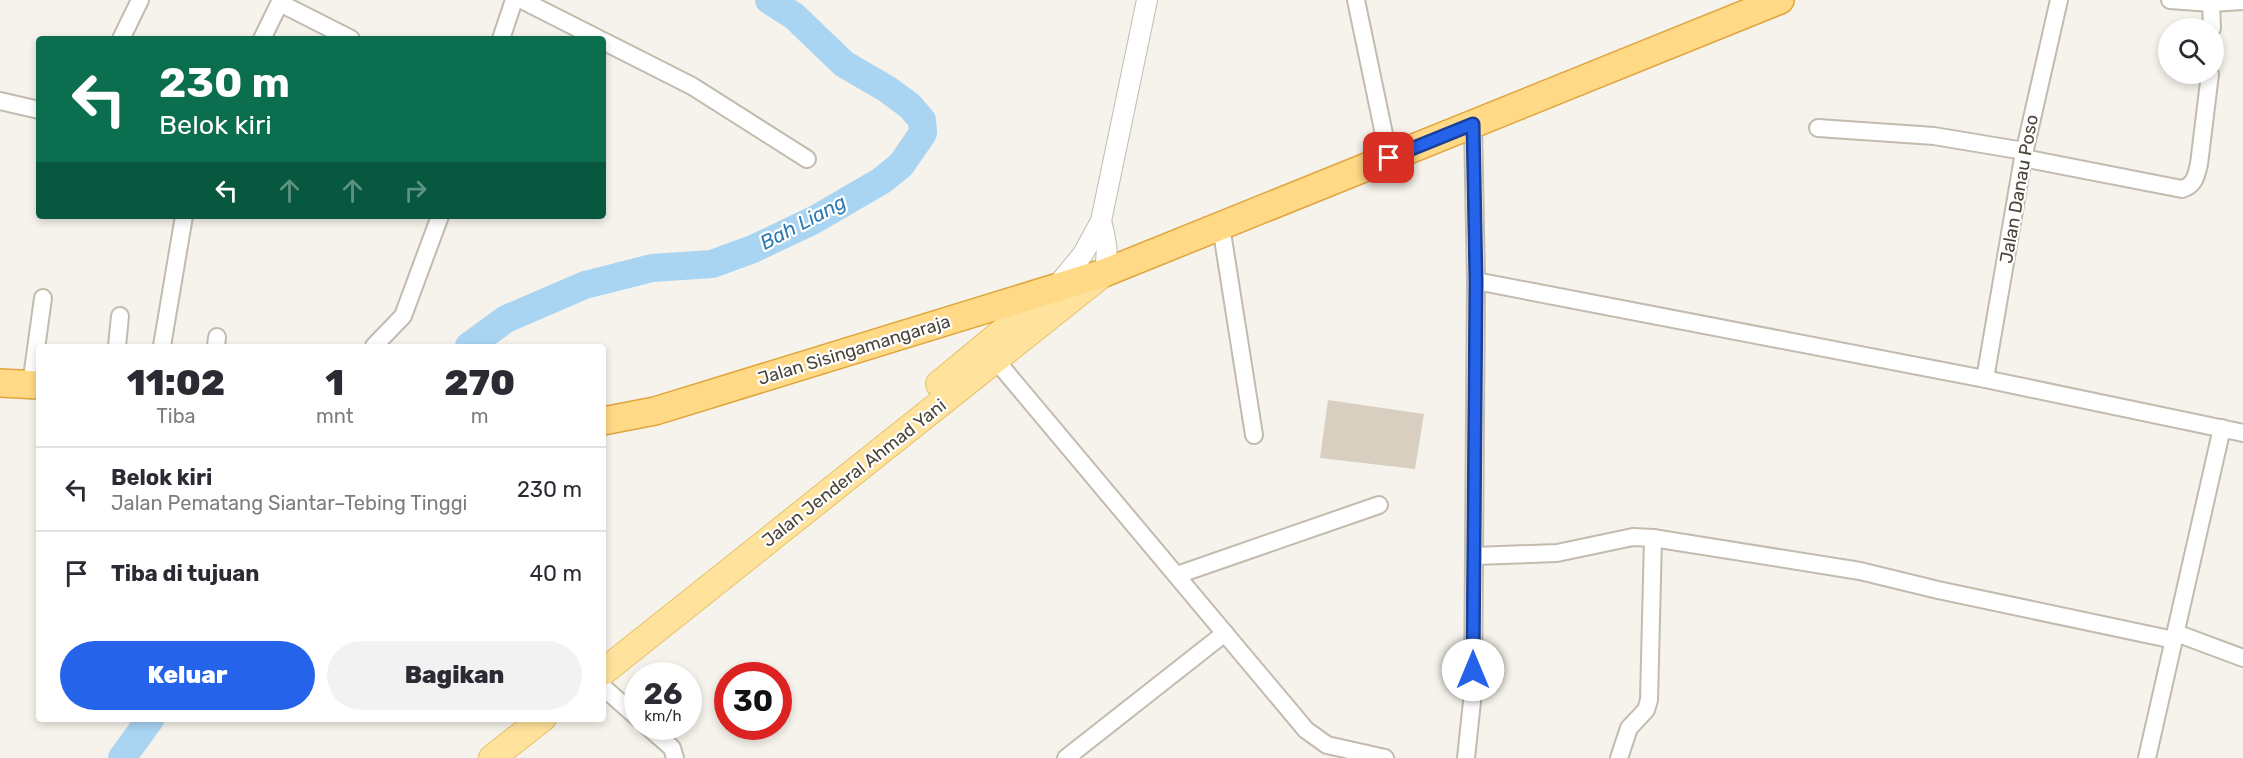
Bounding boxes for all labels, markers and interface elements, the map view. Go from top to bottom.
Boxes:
map controls [2158,18,2224,84]
button: search [2158,18,2224,84]
text: 230 m [159,58,290,108]
icon: left [60,60,138,138]
text: Belok kiri [159,109,272,141]
street label: Jalan Danau Poso [1995,113,2043,265]
pin [1363,132,1414,183]
icon: arrive [1372,141,1405,174]
icon: left [210,174,243,207]
icon: ahead [273,174,306,207]
icon: ahead [336,174,369,207]
icon: right [399,174,432,207]
water label: Bah Liang [756,189,850,255]
street label: Jalan Sisingamangaraja [755,310,953,390]
text: 11:02 [127,361,225,404]
text: 1 [325,361,344,404]
text: 270 [444,361,515,404]
street label: Jalan Jenderal Ahmad Yani [758,394,950,552]
text: Tiba [156,404,196,428]
text: mnt [316,404,354,428]
text: m [471,404,489,428]
text: Belok kiri [111,464,212,491]
icon: left [60,473,93,506]
text: 230 m [517,476,582,503]
text: Jalan Pematang Siantar–Tebing Tinggi [111,491,467,515]
icon: arrive [60,557,93,590]
text: Tiba di tujuan [111,560,259,587]
text: 40 m [529,560,582,587]
position arrow [1441,638,1505,702]
button: Keluar [60,641,315,710]
button: Bagikan [327,641,582,710]
speed limit sign: 30 [714,662,792,740]
text: 26 [643,676,683,712]
text: km/h [644,707,682,725]

